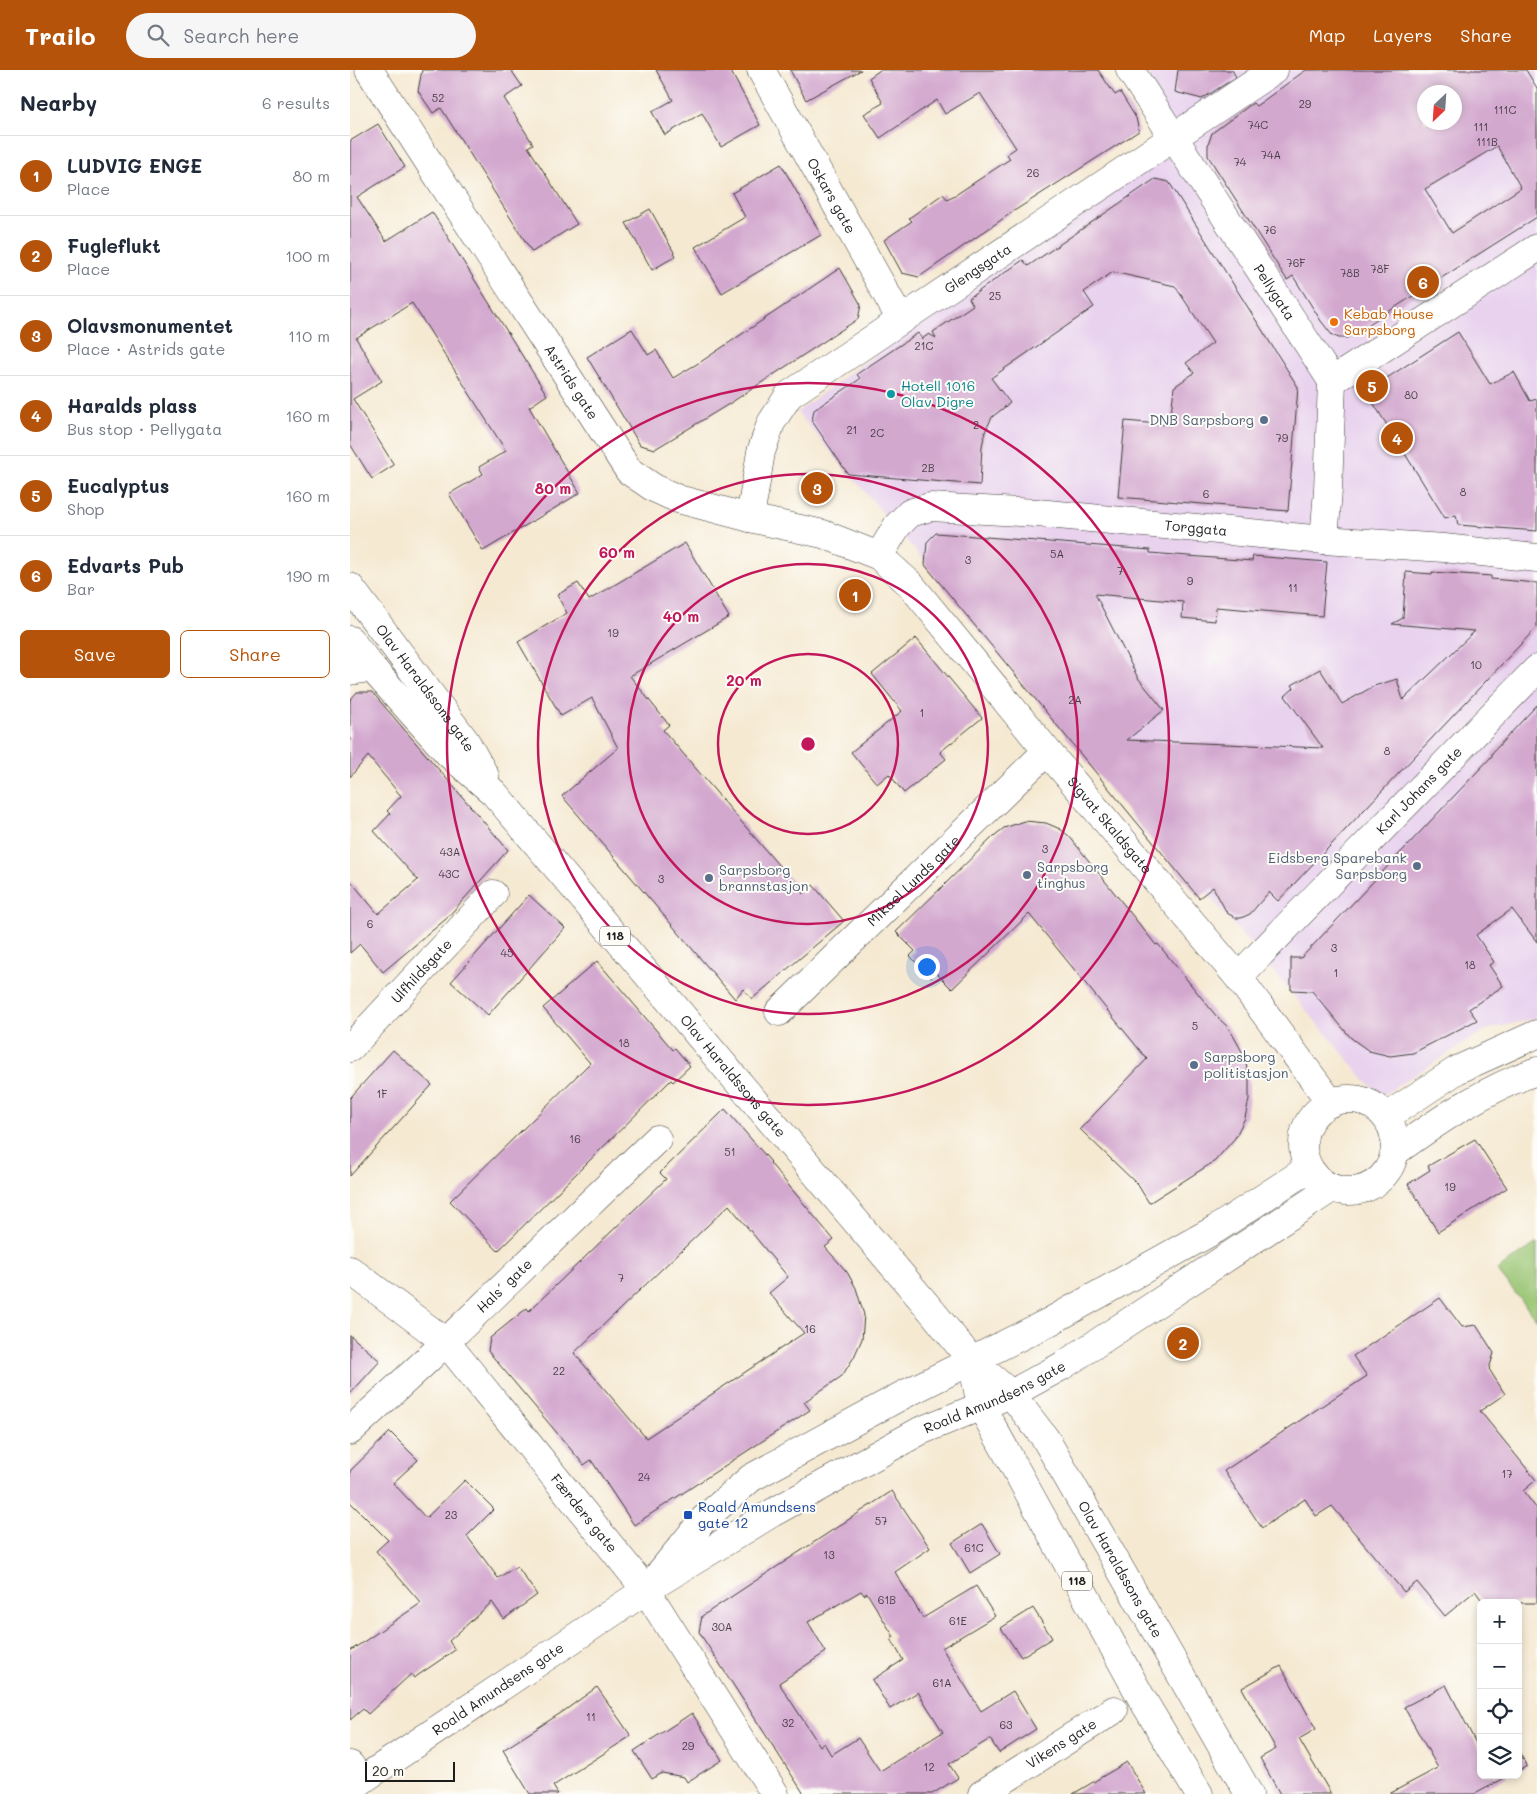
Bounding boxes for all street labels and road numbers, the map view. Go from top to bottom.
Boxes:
street label: Oskars gate [803,154,861,237]
street label: Glengsgata [940,239,1015,297]
street label: Pellygata [1250,260,1300,324]
street label: Astrids gate [540,341,603,423]
street label: Torggata [1164,515,1228,540]
street label: Olav Haraldssons gate [372,620,480,755]
street label: Karl Johans gate [1372,742,1466,838]
street label: Sigvat Skaldsgate [1064,772,1157,878]
street label: Mikael Lunds gate [863,831,964,930]
road number: 118 [600,926,630,946]
street label: Ulfhildsgate [386,934,456,1007]
street label: Olav Haraldssons gate [676,1010,791,1141]
street label: Hals´ gate [472,1254,536,1317]
street label: Roald Amundsens gate [921,1356,1069,1438]
street label: Færders gate [547,1469,622,1556]
street label: Olav Haraldssons gate [1074,1497,1167,1641]
road number: 118 [1062,1572,1092,1590]
street label: Roald Amundsens gate [428,1638,567,1739]
street label: Vikens gate [1022,1714,1100,1773]

